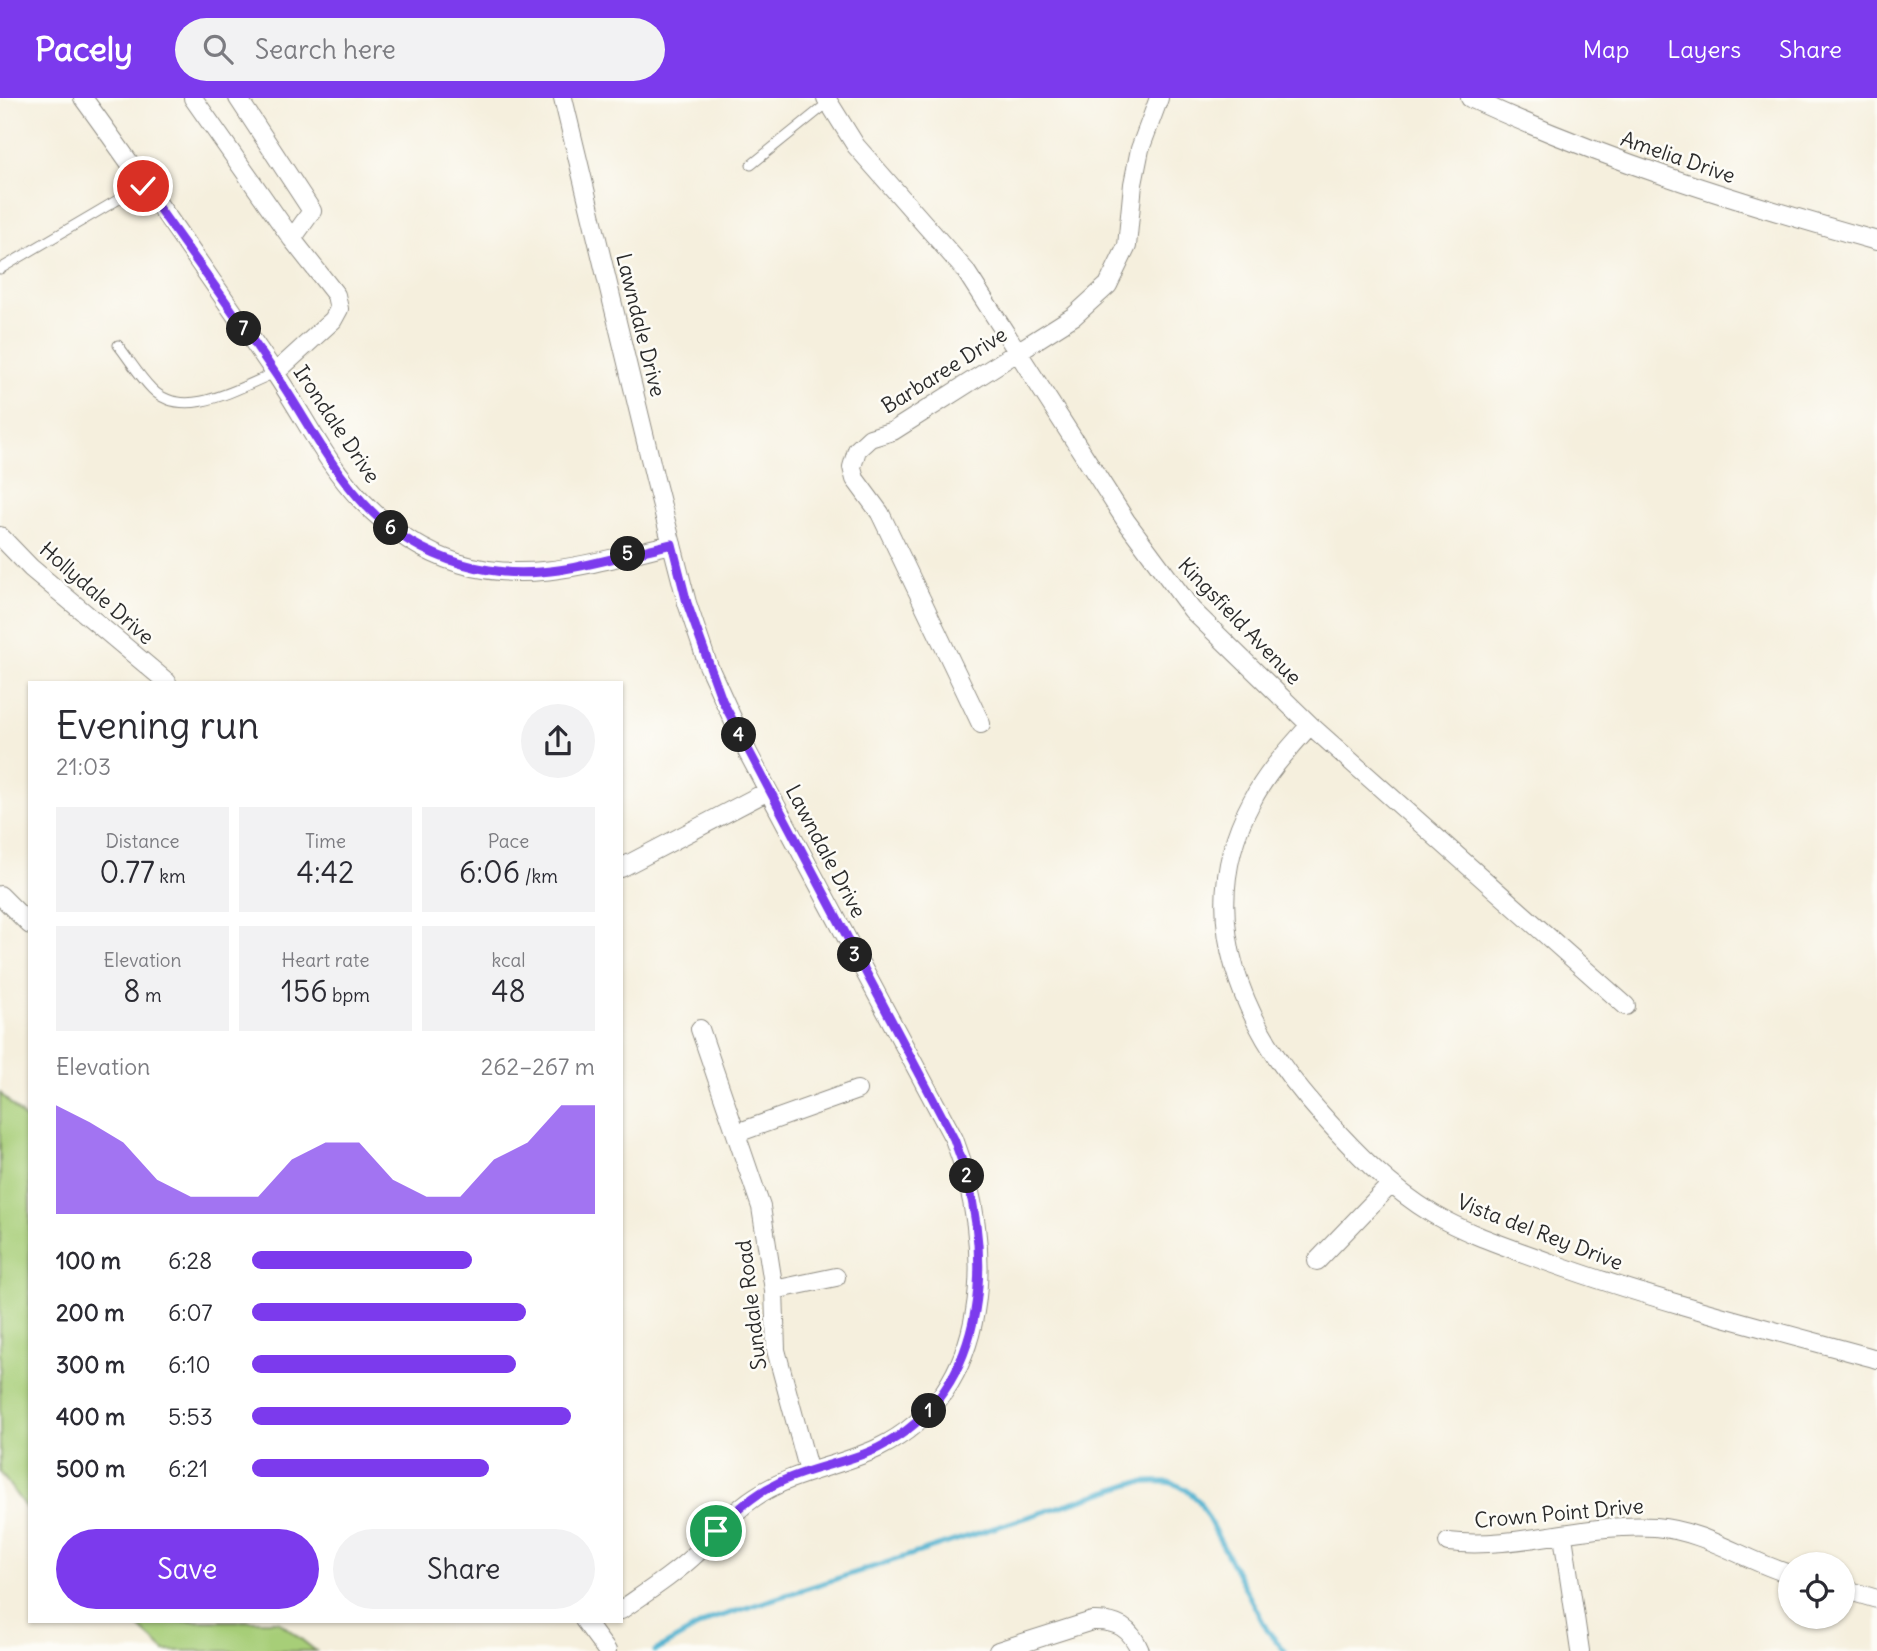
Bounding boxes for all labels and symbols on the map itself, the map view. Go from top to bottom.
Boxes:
street label: Amelia Drive [1617,125,1739,189]
pin [113,156,173,216]
street label: Lawndale Drive [610,250,672,400]
pin: 7 [226,312,262,346]
street label: Barbaree Drive [876,321,1012,419]
street label: Irondale Drive [288,360,386,488]
pin: 6 [374,510,408,546]
street label: Hollydale Drive [34,536,160,650]
pin: 5 [610,536,646,572]
street label: Kingsfield Avenue [1172,552,1308,690]
pin: 4 [722,718,756,752]
street label: Lawndale Drive [780,780,872,922]
pin: 3 [838,938,872,972]
pin: 2 [950,1158,984,1194]
street label: Vista del Rey Drive [1453,1188,1627,1276]
street label: Sundale Road [730,1238,772,1372]
pin: 1 [912,1394,946,1428]
street label: Crown Point Drive [1473,1492,1645,1534]
pin [686,1501,746,1561]

